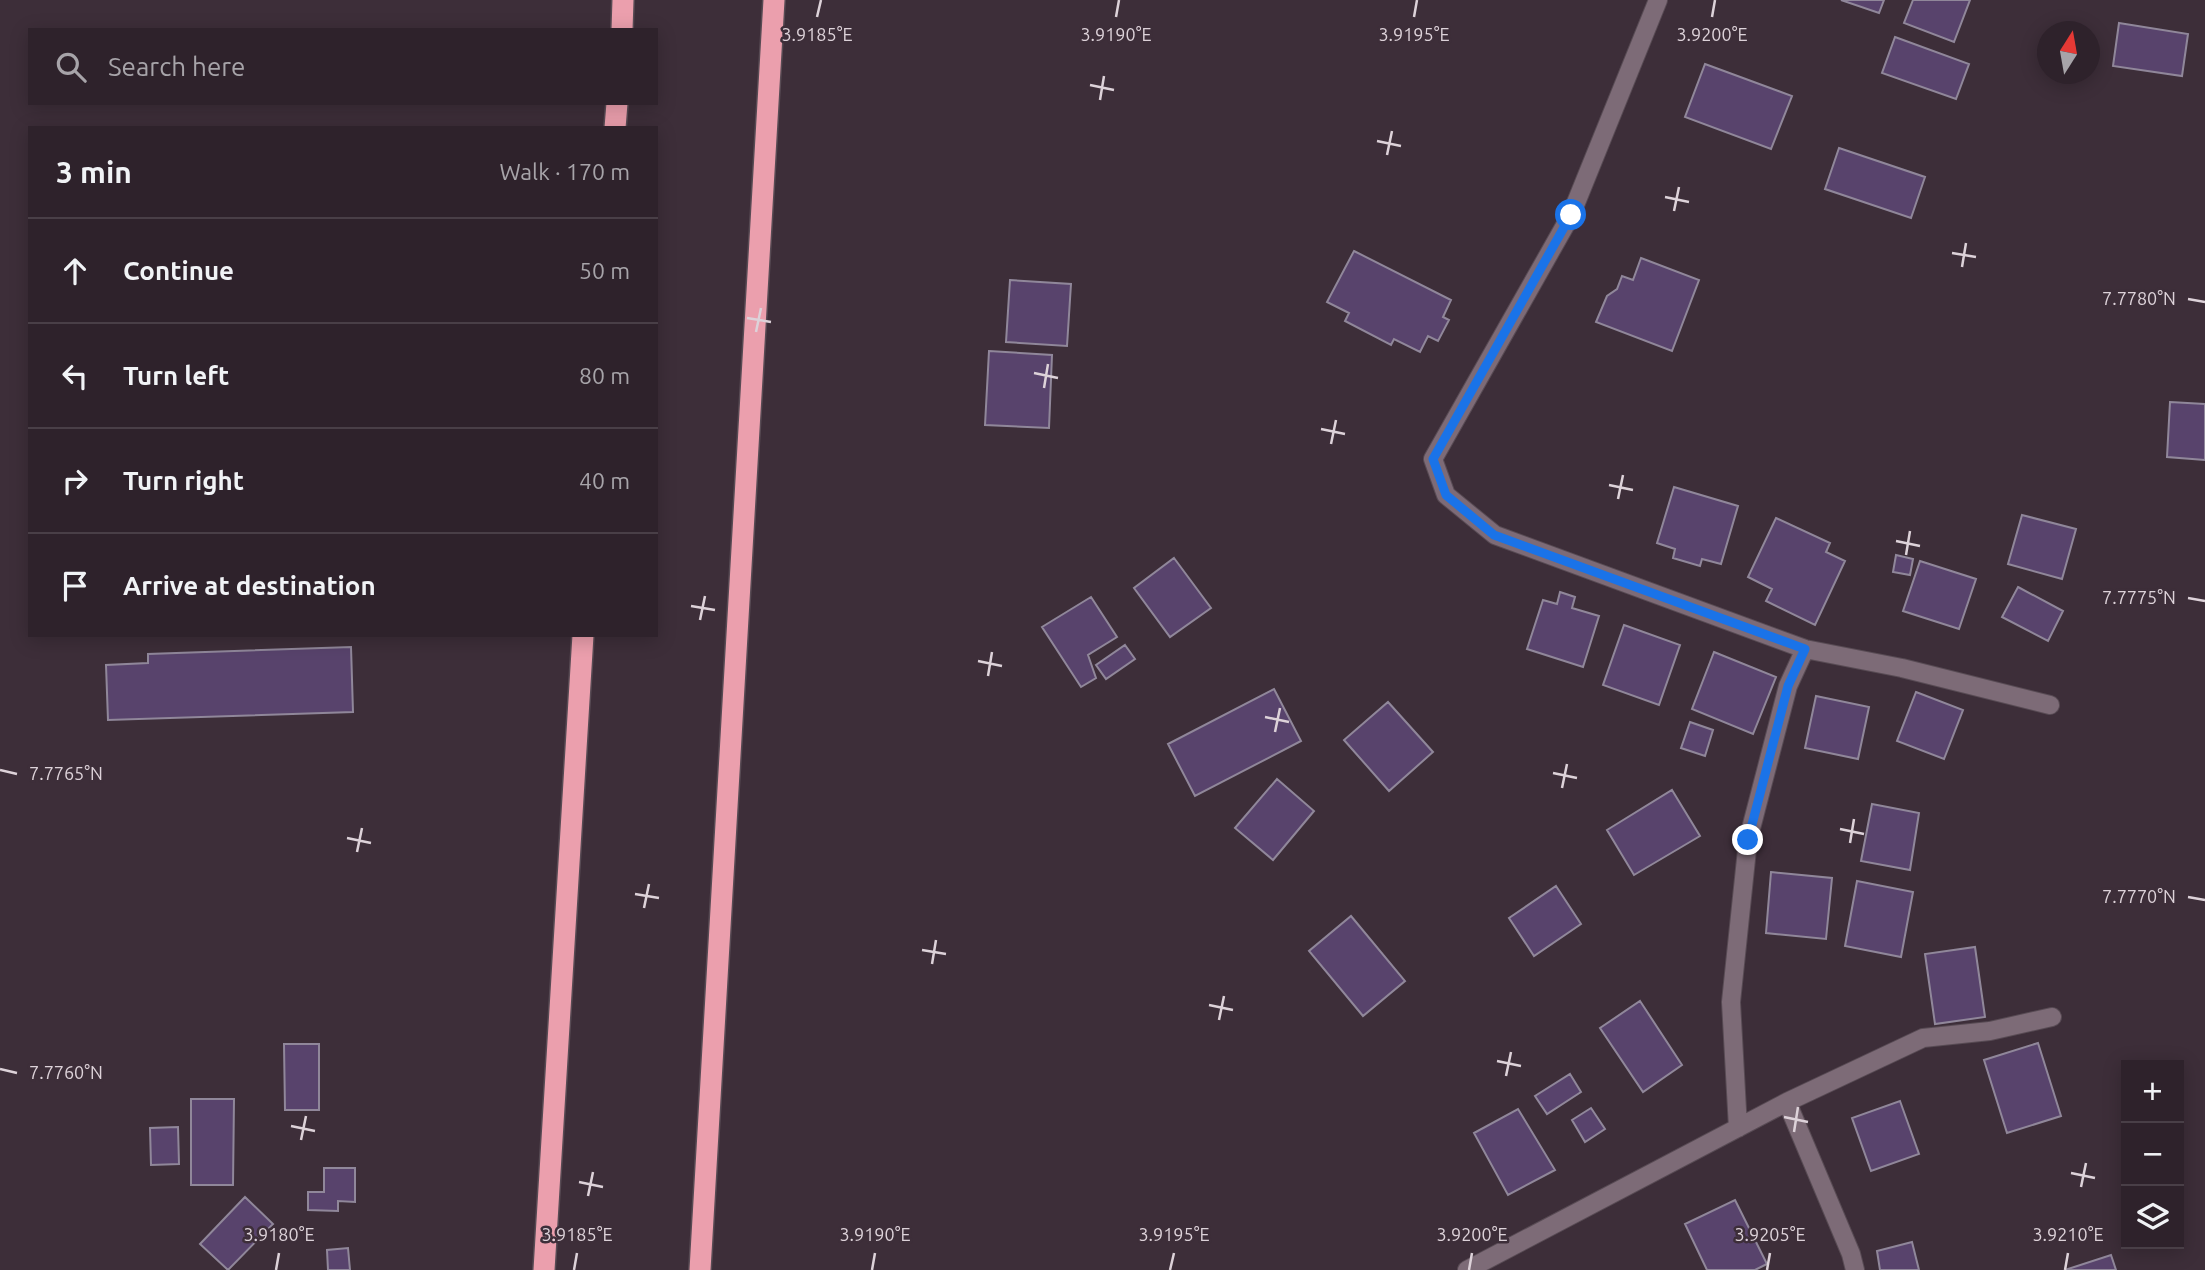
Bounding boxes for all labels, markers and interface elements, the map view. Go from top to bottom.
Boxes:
north arrow [2037,21,2100,84]
text: 3.9185°E [781,24,853,44]
text: 3.9190°E [1080,24,1152,44]
text: 3.9195°E [1378,24,1450,44]
text: 3.9200°E [1676,24,1748,44]
search box [28,28,658,105]
icon: search [52,48,90,86]
text: Search here [108,52,245,81]
text: 3 min [56,155,132,189]
text: Walk · 170 m [499,159,630,184]
route start [1555,199,1586,230]
icon: ahead [56,252,94,290]
text: Continue [123,256,234,285]
text: 50 m [579,258,630,283]
text: 7.7780°N [2102,288,2176,308]
icon: left [56,357,94,395]
text: Turn left [123,361,229,390]
text: 80 m [579,363,630,388]
icon: right [56,462,94,500]
text: Turn right [123,466,244,495]
text: 40 m [579,468,630,493]
icon: arrive [56,567,94,605]
text: Arrive at destination [123,571,376,600]
text: 7.7775°N [2102,587,2176,607]
text: 7.7765°N [29,763,103,783]
route end [1732,824,1763,855]
text: 7.7770°N [2102,886,2176,906]
map controls [2121,1060,2184,1249]
button: + [2121,1060,2184,1123]
text: 7.7760°N [29,1062,103,1082]
button: − [2121,1123,2184,1186]
button: layers [2121,1186,2184,1249]
text: 3.9180°E [243,1224,315,1244]
text: 3.9185°E [541,1224,613,1244]
text: 3.9190°E [839,1224,911,1244]
text: 3.9195°E [1138,1224,1210,1244]
text: 3.9200°E [1436,1224,1508,1244]
text: 3.9205°E [1734,1224,1806,1244]
text: 3.9210°E [2032,1224,2104,1244]

